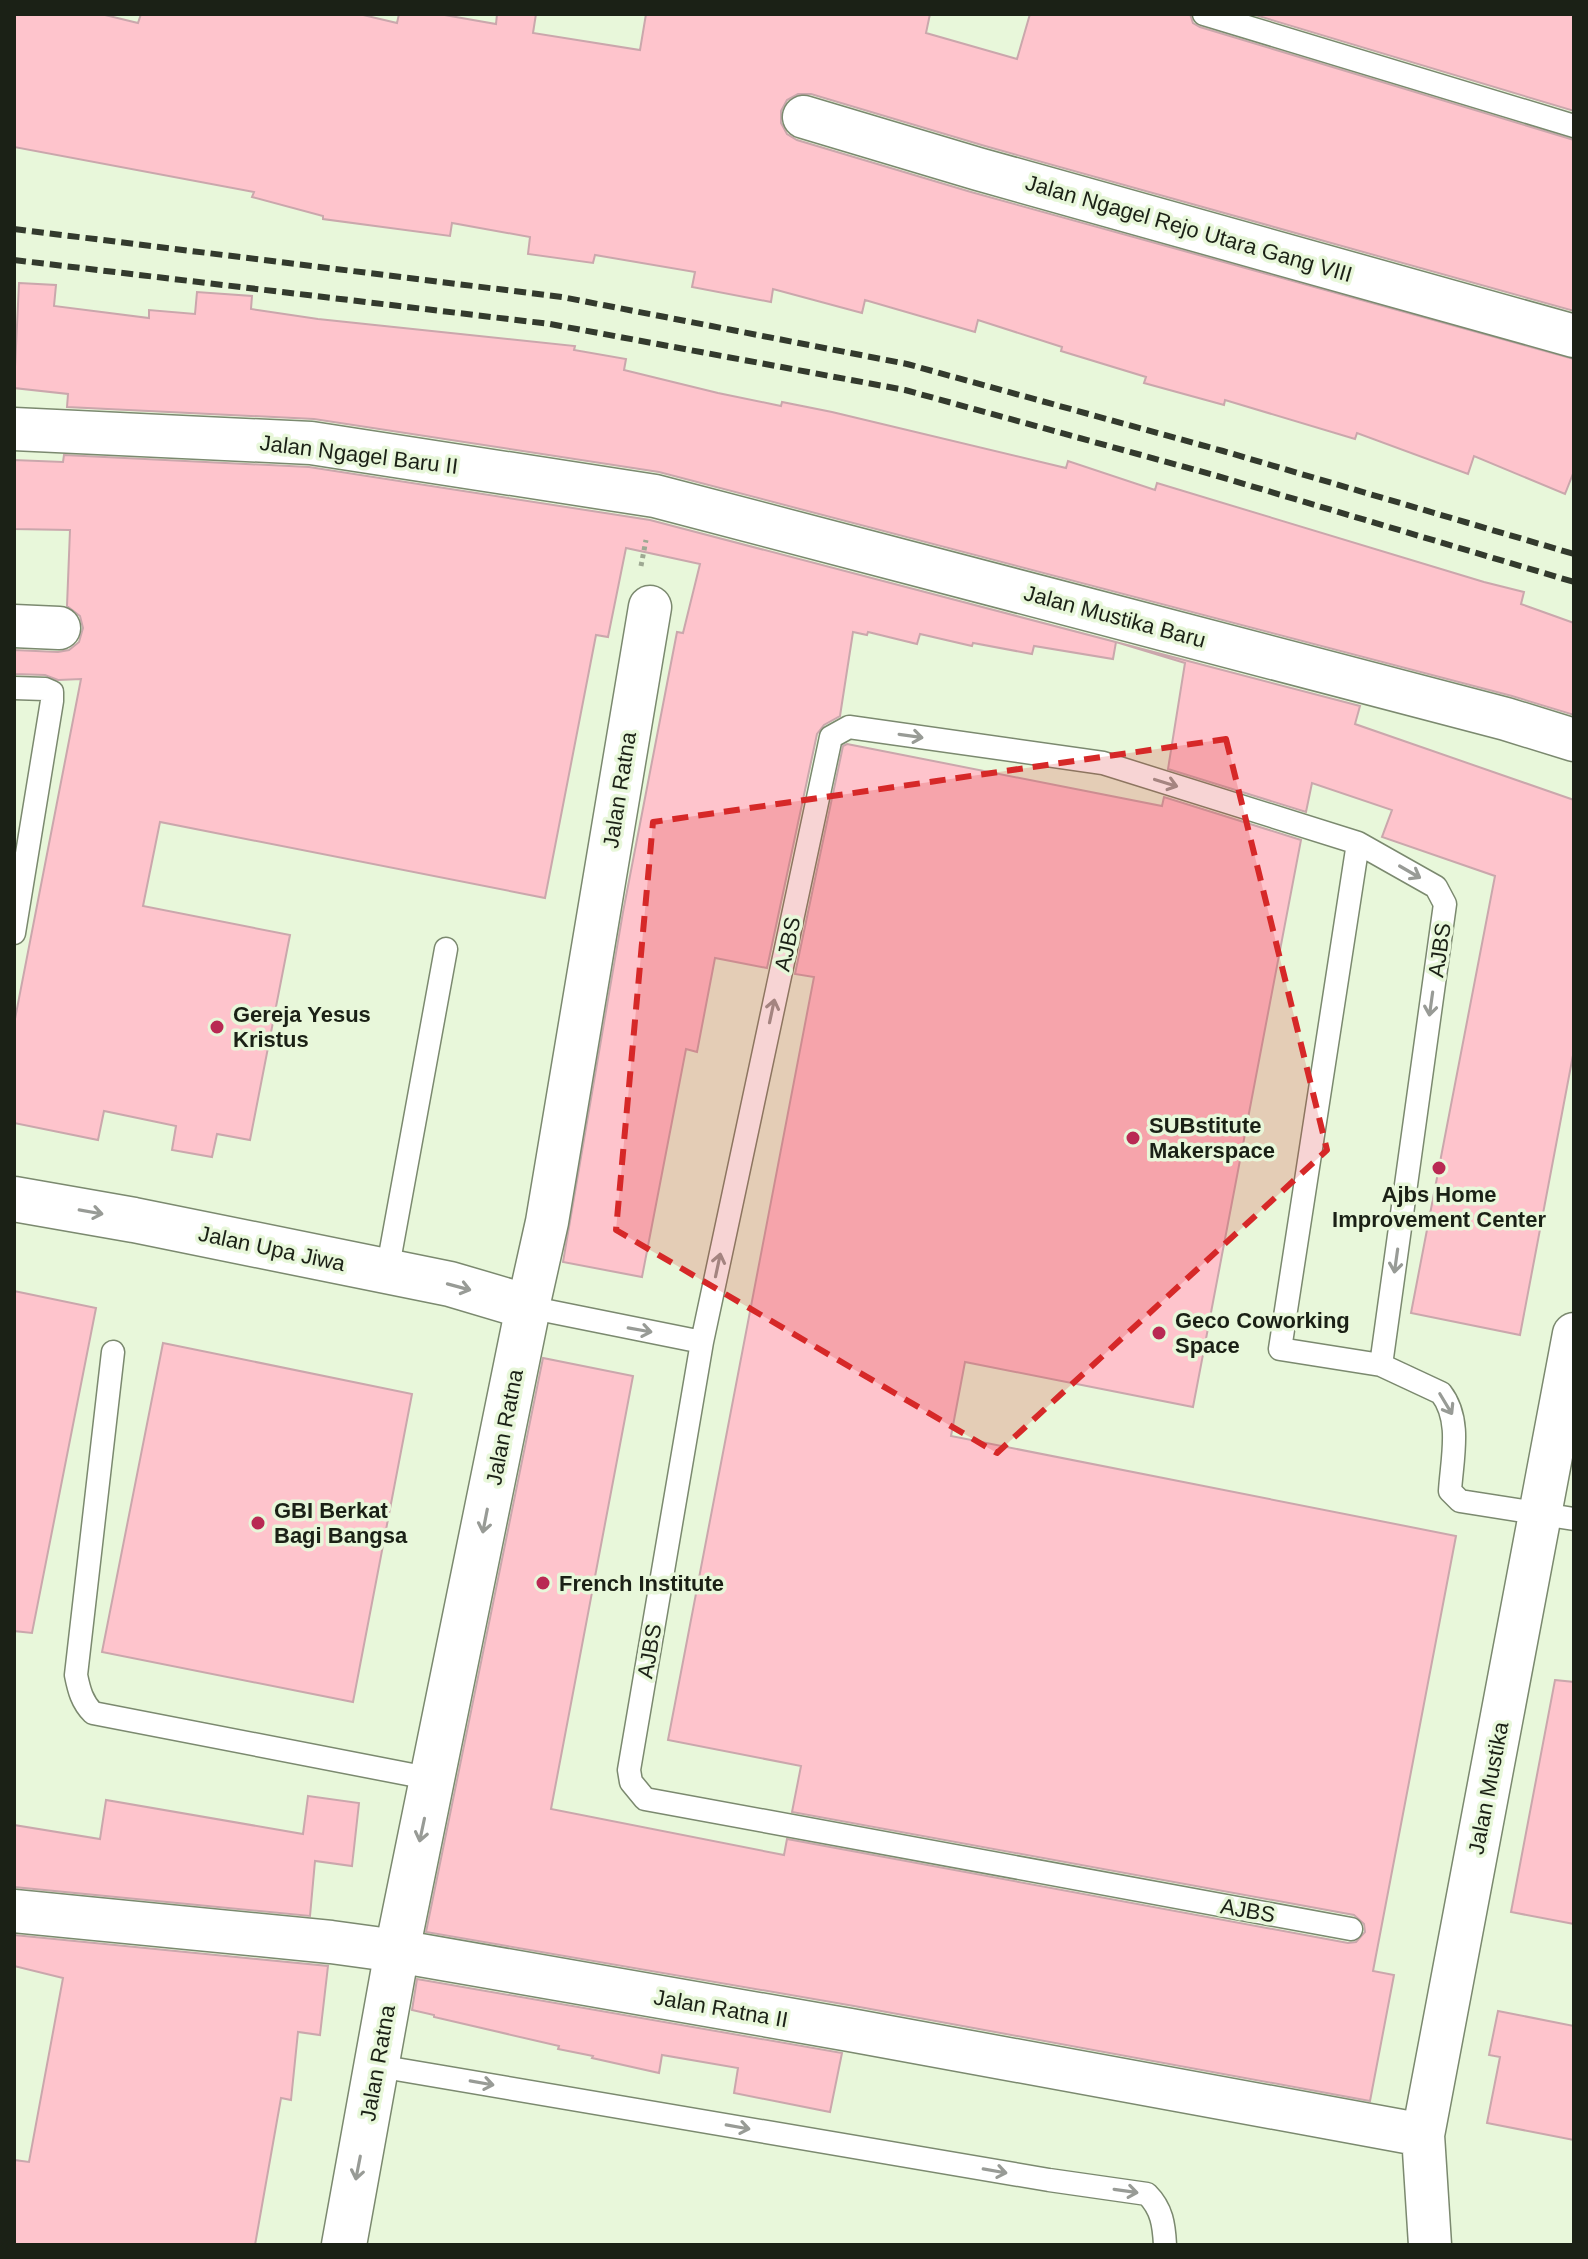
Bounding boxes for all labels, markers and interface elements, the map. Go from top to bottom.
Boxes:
street label: Jalan Ngagel Rejo Utara Gang VIII [1023,170,1355,287]
street label: Jalan Ngagel Baru II [258,430,459,479]
street label: Jalan Mustika Baru [1021,580,1208,653]
street label: Jalan Ratna [598,729,641,850]
one-way arrow [898,729,924,744]
one-way arrow [1153,776,1179,791]
one-way arrow [1397,865,1421,880]
street label: AJBS [770,915,805,974]
street label: AJBS [1423,921,1456,979]
one-way arrow [1424,990,1439,1017]
one-way arrow [765,999,780,1024]
place label: Gereja Yesus Kristus [233,1002,371,1052]
marker: Gereja Yesus Kristus [208,1018,226,1036]
place label: SUBstitute Makerspace [1149,1113,1275,1163]
marker: SUBstitute Makerspace [1124,1129,1142,1147]
marker: Ajbs Home Improvement Center [1430,1159,1448,1177]
place label: Ajbs Home Improvement Center [1332,1182,1546,1232]
one-way arrow [78,1206,103,1221]
street label: Jalan Upa Jiwa [196,1221,348,1276]
one-way arrow [1389,1247,1404,1274]
one-way arrow [711,1253,726,1279]
one-way arrow [445,1280,471,1295]
place label: Geco Coworking Space [1175,1308,1350,1358]
one-way arrow [626,1324,652,1339]
marker: Geco Coworking Space [1150,1324,1168,1342]
street label: Jalan Ratna [481,1366,528,1487]
one-way arrow [1438,1392,1454,1414]
place label: GBI Berkat Bagi Bangsa [274,1498,408,1548]
one-way arrow [477,1507,492,1533]
marker: GBI Berkat Bagi Bangsa [249,1514,267,1532]
place label: French Institute [559,1571,724,1596]
marker: French Institute [534,1574,552,1592]
street label: AJBS [632,1622,667,1680]
street label: Jalan Mustika [1463,1719,1514,1857]
one-way arrow [414,1817,429,1843]
street label: AJBS [1219,1893,1277,1928]
street label: Jalan Ratna II [652,1984,790,2033]
street label: Jalan Ratna [355,2002,400,2123]
one-way arrow [469,2077,494,2092]
one-way arrow [725,2120,751,2135]
one-way arrow [350,2155,365,2181]
one-way arrow [981,2164,1007,2179]
one-way arrow [1113,2184,1138,2199]

